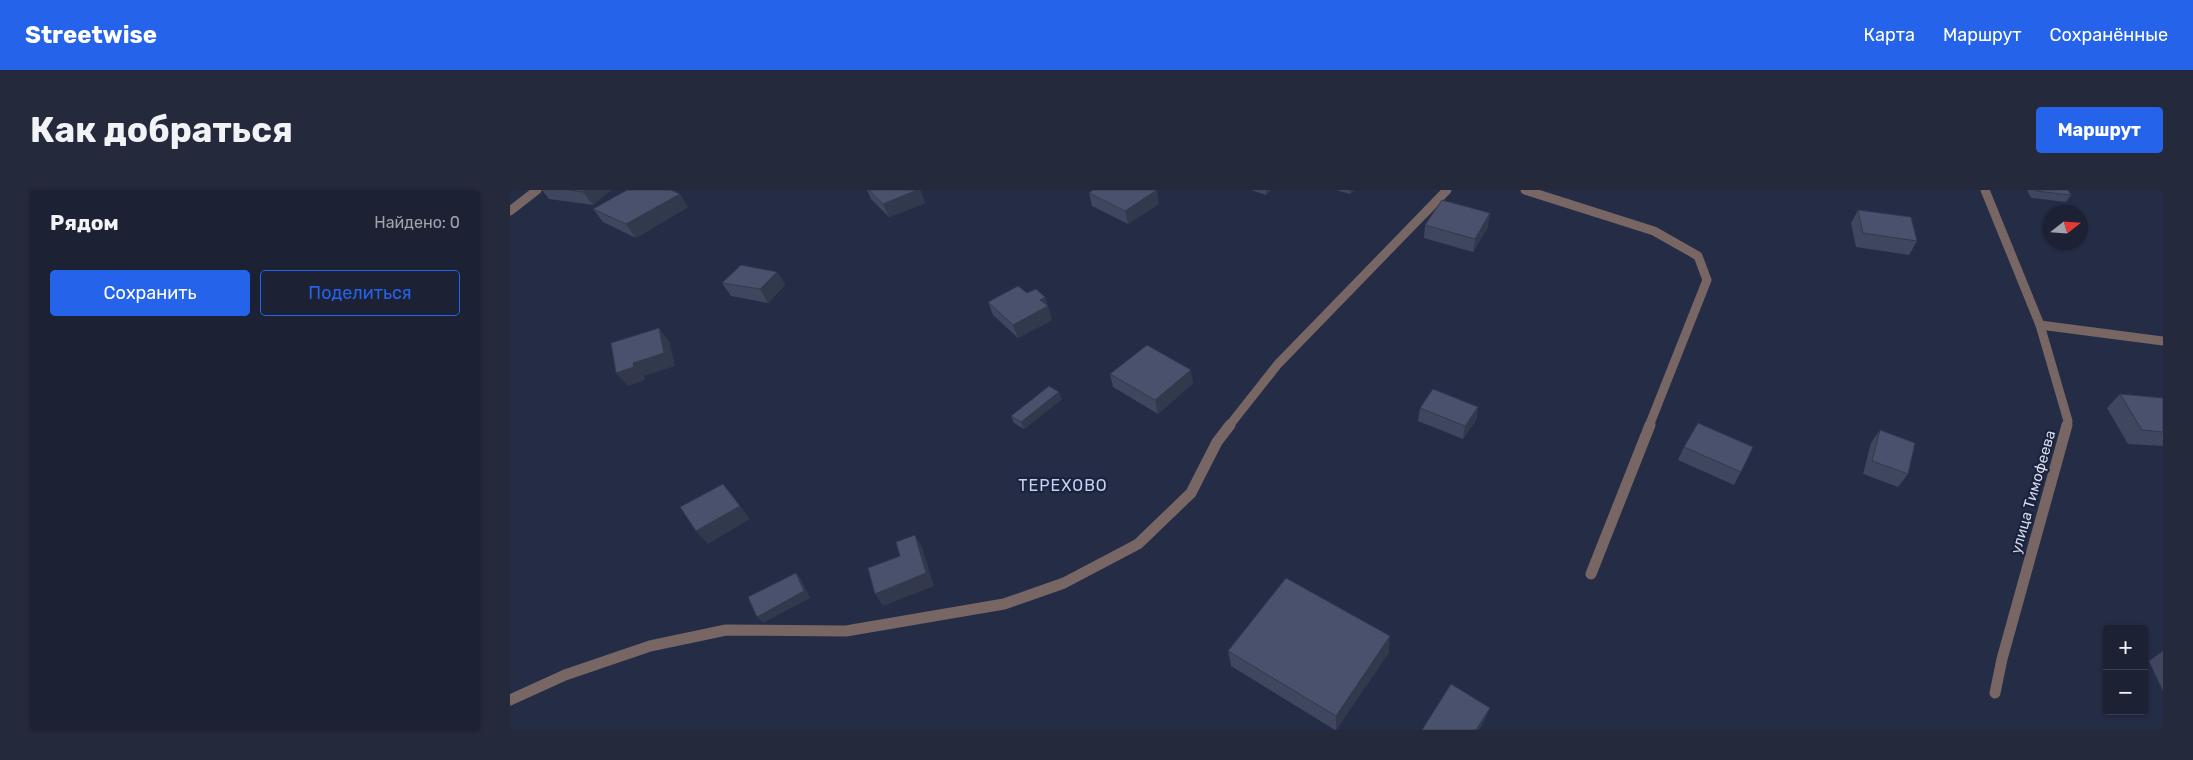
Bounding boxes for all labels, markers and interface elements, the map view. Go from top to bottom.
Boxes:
text: Streetwise [25,21,157,49]
text: Карта [1864,24,1915,46]
text: Маршрут [1943,24,2022,46]
text: Сохранённые [2050,24,2168,46]
button: Маршрут [2036,107,2163,153]
text: Как добраться [30,109,293,151]
north arrow [2043,205,2088,250]
text: Рядом [50,210,119,235]
text: Найдено: 0 [374,213,460,232]
button: Сохранить [50,270,250,316]
button: Поделиться [260,270,460,316]
street label: улица Тимофеева [2007,428,2059,556]
district label: ТЕРЕХОВО [1018,476,1108,495]
map controls [2103,625,2148,715]
button: + [2103,625,2148,670]
button: − [2103,670,2148,715]

